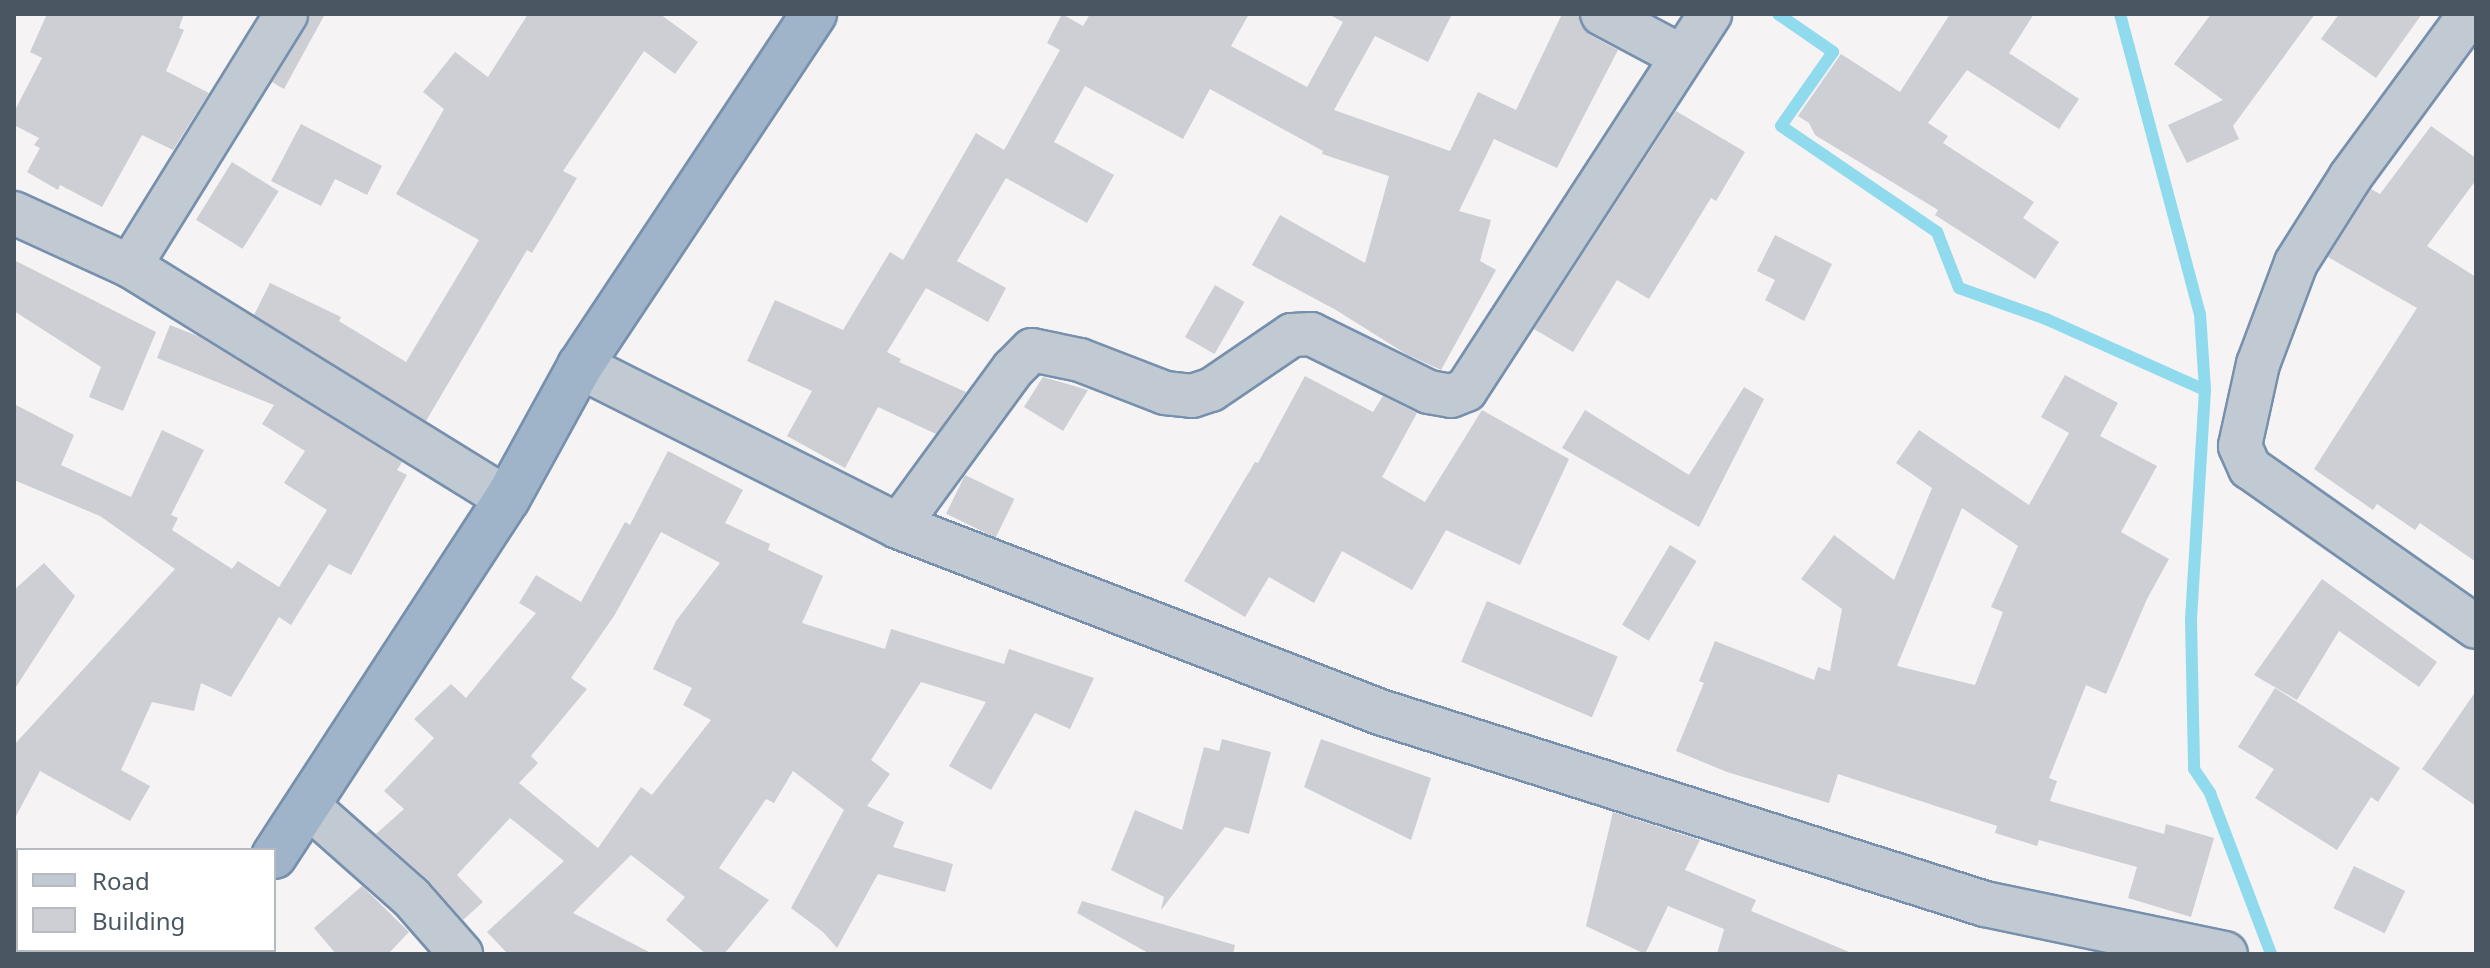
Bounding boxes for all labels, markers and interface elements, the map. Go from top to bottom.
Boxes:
legend [16,848,276,952]
text: Road [92,864,150,897]
text: Building [92,904,185,937]

